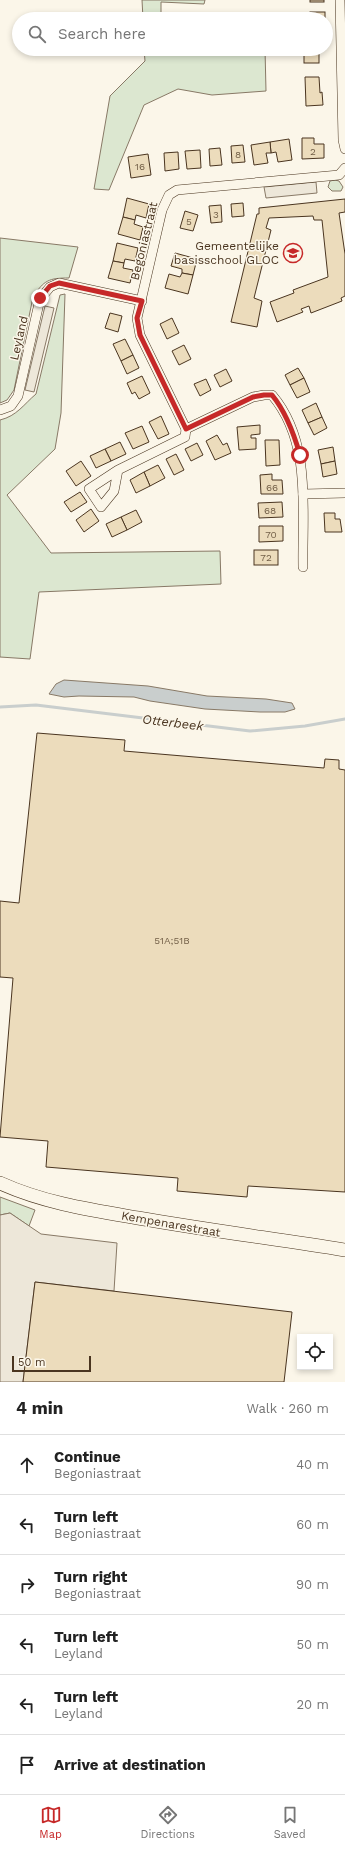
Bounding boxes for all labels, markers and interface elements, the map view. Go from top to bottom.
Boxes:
search box [12,12,333,56]
icon: search [26,23,48,45]
text: Search here [58,25,146,43]
house number: 2 [310,146,316,157]
house number: 8 [235,149,241,160]
house number: 16 [135,161,145,172]
street label: Begoniastraat [128,200,160,282]
house number: 3 [213,209,219,220]
house number: 5 [186,216,192,227]
place label: Gemeentelijke basisschool GLOC [174,239,279,267]
school or university icon: Gemeentelijke basisschool GLOC [282,242,304,264]
route end [31,289,49,307]
street label: Leyland [7,314,31,362]
route start [291,446,309,464]
house number: 66 [266,482,278,493]
house number: 68 [264,505,276,516]
house number: 70 [265,529,277,540]
house number: 72 [260,552,272,563]
water label: Otterbeek [141,711,205,734]
house number: 51A;51B [154,935,190,946]
street label: Kempenarestraat [120,1208,222,1240]
map controls [297,1334,333,1370]
button: locate [297,1334,333,1370]
scale bar [12,1354,91,1373]
text: 50 m [18,1356,45,1369]
text: 4 min [16,1398,63,1418]
text: Walk · 260 m [246,1401,329,1416]
text: Continue [54,1448,121,1466]
icon: ahead [16,1454,38,1476]
text: 40 m [296,1457,329,1472]
text: Begoniastraat [54,1466,141,1481]
text: Turn left [54,1508,118,1526]
icon: left [16,1514,38,1536]
text: 60 m [296,1517,329,1532]
text: Begoniastraat [54,1526,141,1541]
text: Turn right [54,1568,127,1586]
icon: right [16,1574,38,1596]
text: 90 m [296,1577,329,1592]
text: Begoniastraat [54,1586,141,1601]
text: Turn left [54,1628,118,1646]
icon: left [16,1634,38,1656]
text: 50 m [297,1637,329,1652]
text: Leyland [54,1646,103,1661]
text: Turn left [54,1688,118,1706]
icon: left [16,1694,38,1716]
text: 20 m [297,1697,329,1712]
text: Leyland [54,1706,103,1721]
icon: arrive [16,1754,38,1776]
text: Arrive at destination [54,1756,206,1774]
tab: Map [39,1804,62,1841]
tab: Directions [141,1804,195,1841]
tab: Saved [274,1804,306,1841]

